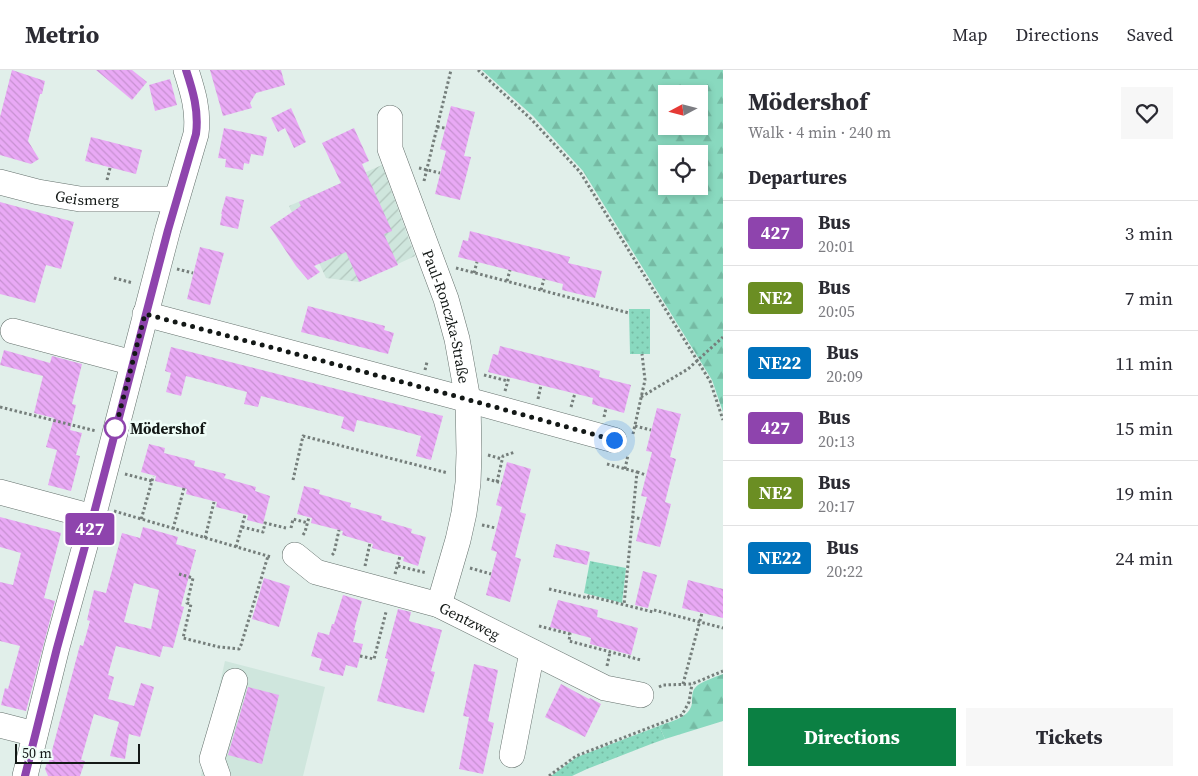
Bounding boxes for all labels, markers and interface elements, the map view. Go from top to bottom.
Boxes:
text: Metrio [25,18,99,51]
text: Map [952,22,988,47]
text: Directions [1016,22,1099,47]
text: Saved [1127,22,1173,47]
north arrow [658,85,708,135]
map controls [658,85,708,195]
text: Mödershof [748,85,868,118]
button: heart [1121,87,1173,139]
text: Walk · 4 min · 240 m [748,121,891,143]
button: locate [658,145,708,195]
text: Departures [748,164,847,190]
street label: Geismerg [54,185,119,210]
text: Bus [818,209,850,235]
text: 427 [761,220,790,245]
text: 3 min [1125,220,1173,246]
text: 20:01 [818,235,855,257]
street label: Paul-Ronczka-Straße [418,246,475,385]
text: Bus [818,274,850,300]
text: NE2 [759,285,792,310]
text: 7 min [1125,285,1173,311]
text: 20:05 [818,300,855,322]
text: Bus [826,339,859,365]
text: NE22 [758,350,801,375]
text: 11 min [1115,350,1173,376]
text: 20:09 [826,365,863,387]
text: Bus [818,404,850,430]
text: 427 [761,415,790,440]
text: 15 min [1115,415,1173,441]
marker: Mödershof [104,417,126,439]
place label: Mödershof [130,418,206,439]
your location [602,428,627,453]
text: 20:13 [818,430,855,452]
text: Bus [818,469,850,495]
text: NE2 [759,480,792,505]
text: 19 min [1115,480,1173,506]
text: 20:17 [818,495,855,517]
line badge: 427 [61,513,119,545]
text: 427 [75,516,105,541]
text: Bus [826,534,859,560]
text: NE22 [758,545,801,570]
text: 24 min [1115,545,1173,571]
text: 20:22 [826,560,863,582]
street label: Gentzweg [436,597,504,645]
button: Directions [748,708,956,766]
button: Tickets [966,708,1173,766]
scale bar [15,741,140,764]
text: 50 m [22,743,52,763]

